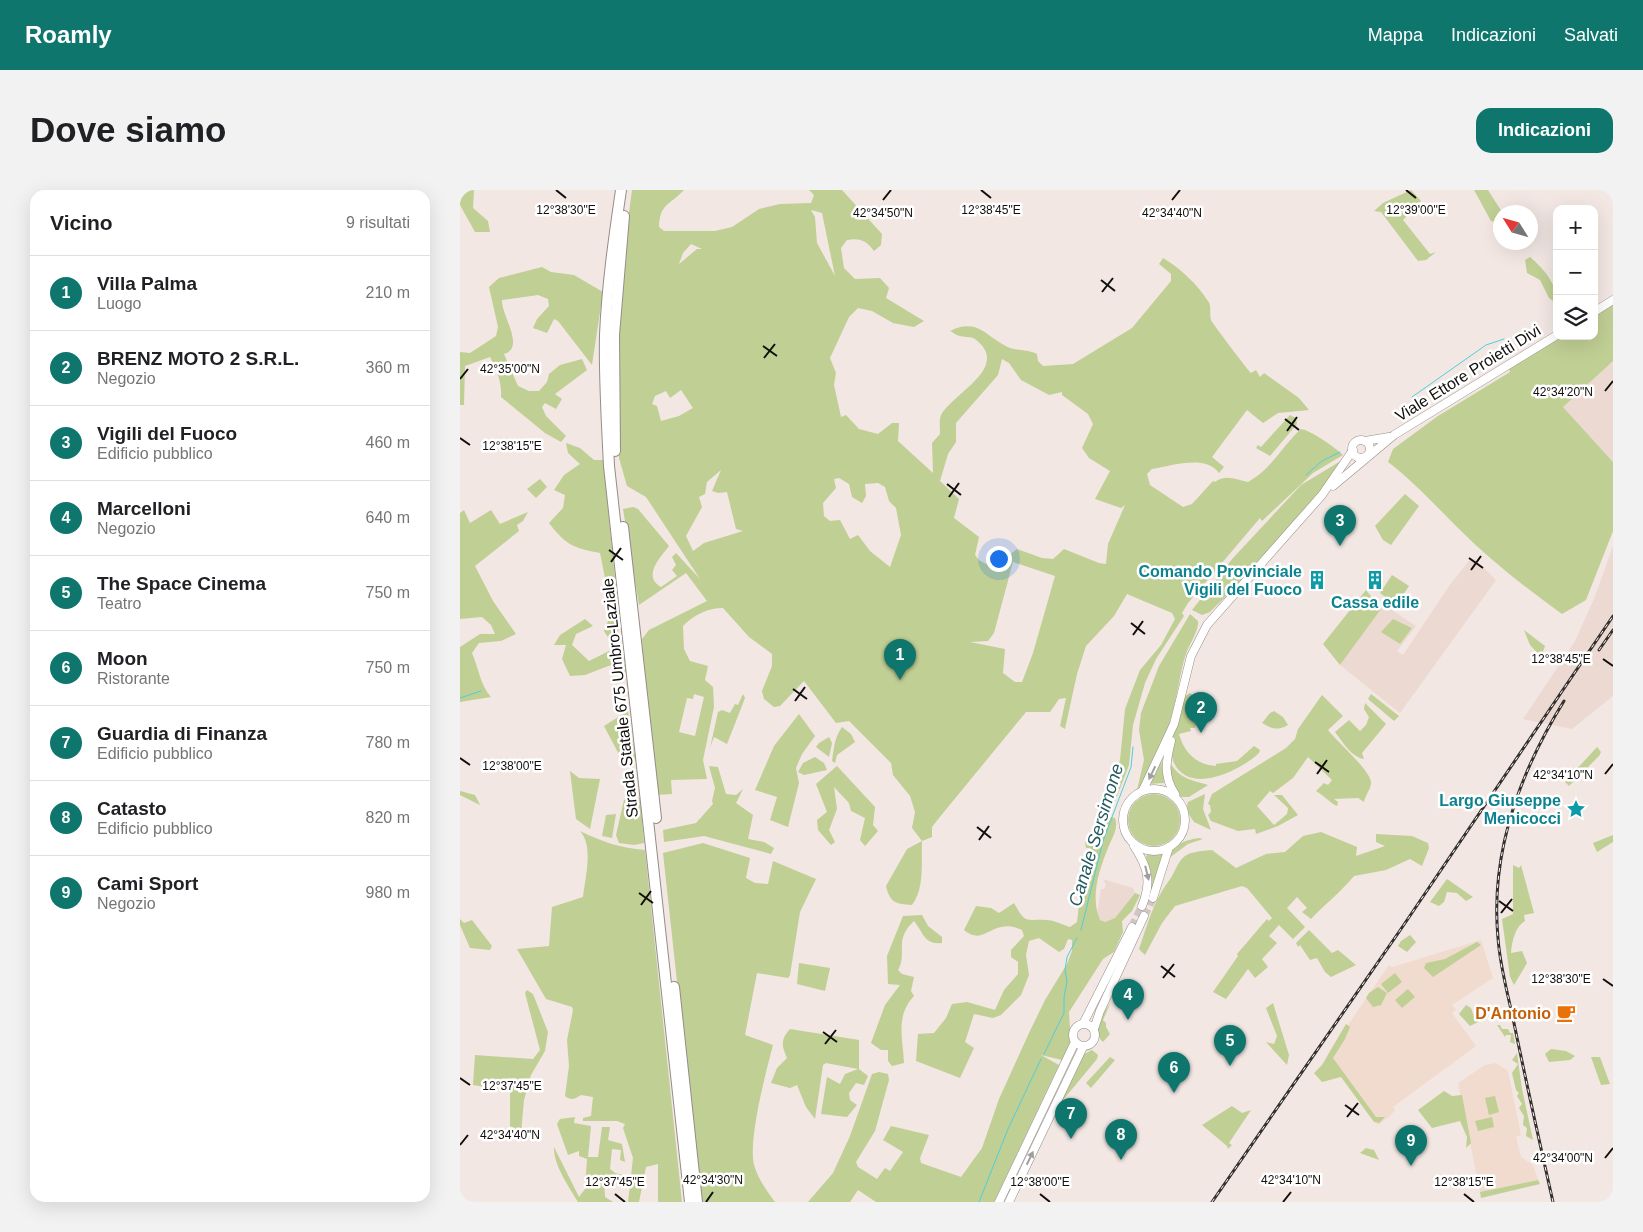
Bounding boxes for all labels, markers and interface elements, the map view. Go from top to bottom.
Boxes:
text: Roamly [25,21,112,48]
text: Mappa [1368,25,1423,45]
text: Indicazioni [1451,25,1536,45]
text: Salvati [1564,25,1618,45]
button: Indicazioni [1476,108,1613,153]
text: Dove siamo [30,110,226,149]
text: 12°38'30"E [536,203,596,217]
text: 12°38'45"E [961,203,1021,217]
text: 12°39'00"E [1386,203,1446,217]
north arrow [1493,205,1538,250]
map controls [1553,205,1598,340]
button: + [1553,205,1598,250]
text: 42°34'50"N [853,206,913,220]
text: 42°34'40"N [1142,206,1202,220]
text: Vicino [50,211,113,234]
text: 9 risultati [346,214,410,231]
button: − [1553,250,1598,295]
text: Villa Palma [97,273,197,294]
text: 1 [62,284,70,301]
text: 210 m [366,284,410,301]
text: Luogo [97,295,142,312]
button: layers [1553,295,1598,340]
street label: Viale Ettore Proietti Divi [1392,321,1544,425]
text: BRENZ MOTO 2 S.R.L. [97,348,299,369]
text: 2 [62,359,70,376]
text: 360 m [366,359,410,376]
text: 42°35'00"N [480,362,540,376]
text: Negozio [97,370,156,387]
text: 42°34'20"N [1533,385,1593,399]
text: Vigili del Fuoco [97,423,237,444]
text: 3 [62,434,70,451]
text: 460 m [366,434,410,451]
text: 12°38'15"E [482,439,542,453]
text: Edificio pubblico [97,445,213,462]
text: Marcelloni [97,498,191,519]
pin: 3 [1324,505,1356,546]
text: 4 [62,509,70,526]
text: 640 m [366,509,410,526]
text: Negozio [97,520,156,537]
your location [986,546,1012,572]
place label: Comando Provinciale Vigili del Fuoco [1138,563,1302,598]
building icon: Comando Provinciale Vigili del Fuoco [1306,569,1328,591]
building icon: Cassa edile [1364,569,1386,591]
text: The Space Cinema [97,573,266,594]
street label: Strada Statale 675 Umbro-Laziale [599,577,641,819]
text: 5 [62,584,70,601]
text: 750 m [366,584,410,601]
place label: Cassa edile [1331,594,1419,611]
text: Teatro [97,595,141,612]
pin: 1 [884,639,916,680]
text: Moon [97,648,148,669]
text: 12°38'45"E [1531,652,1591,666]
text: 6 [62,659,70,676]
text: 750 m [366,659,410,676]
text: Ristorante [97,670,170,687]
pin: 2 [1185,692,1217,733]
text: Guardia di Finanza [97,723,267,744]
text: 7 [62,734,70,751]
text: 780 m [366,734,410,751]
text: Edificio pubblico [97,745,213,762]
text: 12°38'00"E [482,759,542,773]
water label: Canale Sersimone [1065,761,1127,909]
one-way arrow [1148,766,1156,780]
text: 42°34'10"N [1533,768,1593,782]
place label: Largo Giuseppe Menicocci [1439,792,1561,827]
text: Catasto [97,798,167,819]
place icon: Largo Giuseppe Menicocci [1565,798,1587,820]
text: 8 [62,809,70,826]
text: 820 m [366,809,410,826]
text: Edificio pubblico [97,820,213,837]
one-way arrow [1143,865,1151,881]
text: Cami Sport [97,873,198,894]
text: 9 [62,884,70,901]
text: 980 m [366,884,410,901]
text: Negozio [97,895,156,912]
text: 12°38'30"E [1531,972,1591,986]
pin: 4 [1112,979,1144,1020]
cafe icon: D'Antonio [1555,1002,1577,1024]
place label: D'Antonio [1475,1005,1551,1022]
pin: 5 [1214,1025,1246,1066]
pin: 6 [1158,1052,1190,1093]
text: 12°37'45"E [482,1079,542,1093]
pin: 7 [1055,1098,1087,1139]
pin: 8 [1105,1119,1137,1160]
pin: 9 [1395,1125,1427,1166]
text: 42°34'40"N [480,1128,540,1142]
one-way arrow [1026,1151,1034,1165]
text: 42°34'00"N [1533,1151,1593,1165]
text: 42°34'30"N [683,1173,743,1187]
text: 42°34'10"N [1261,1173,1321,1187]
text: 12°37'45"E [585,1175,645,1189]
text: 12°38'00"E [1010,1175,1070,1189]
text: 12°38'15"E [1434,1175,1494,1189]

